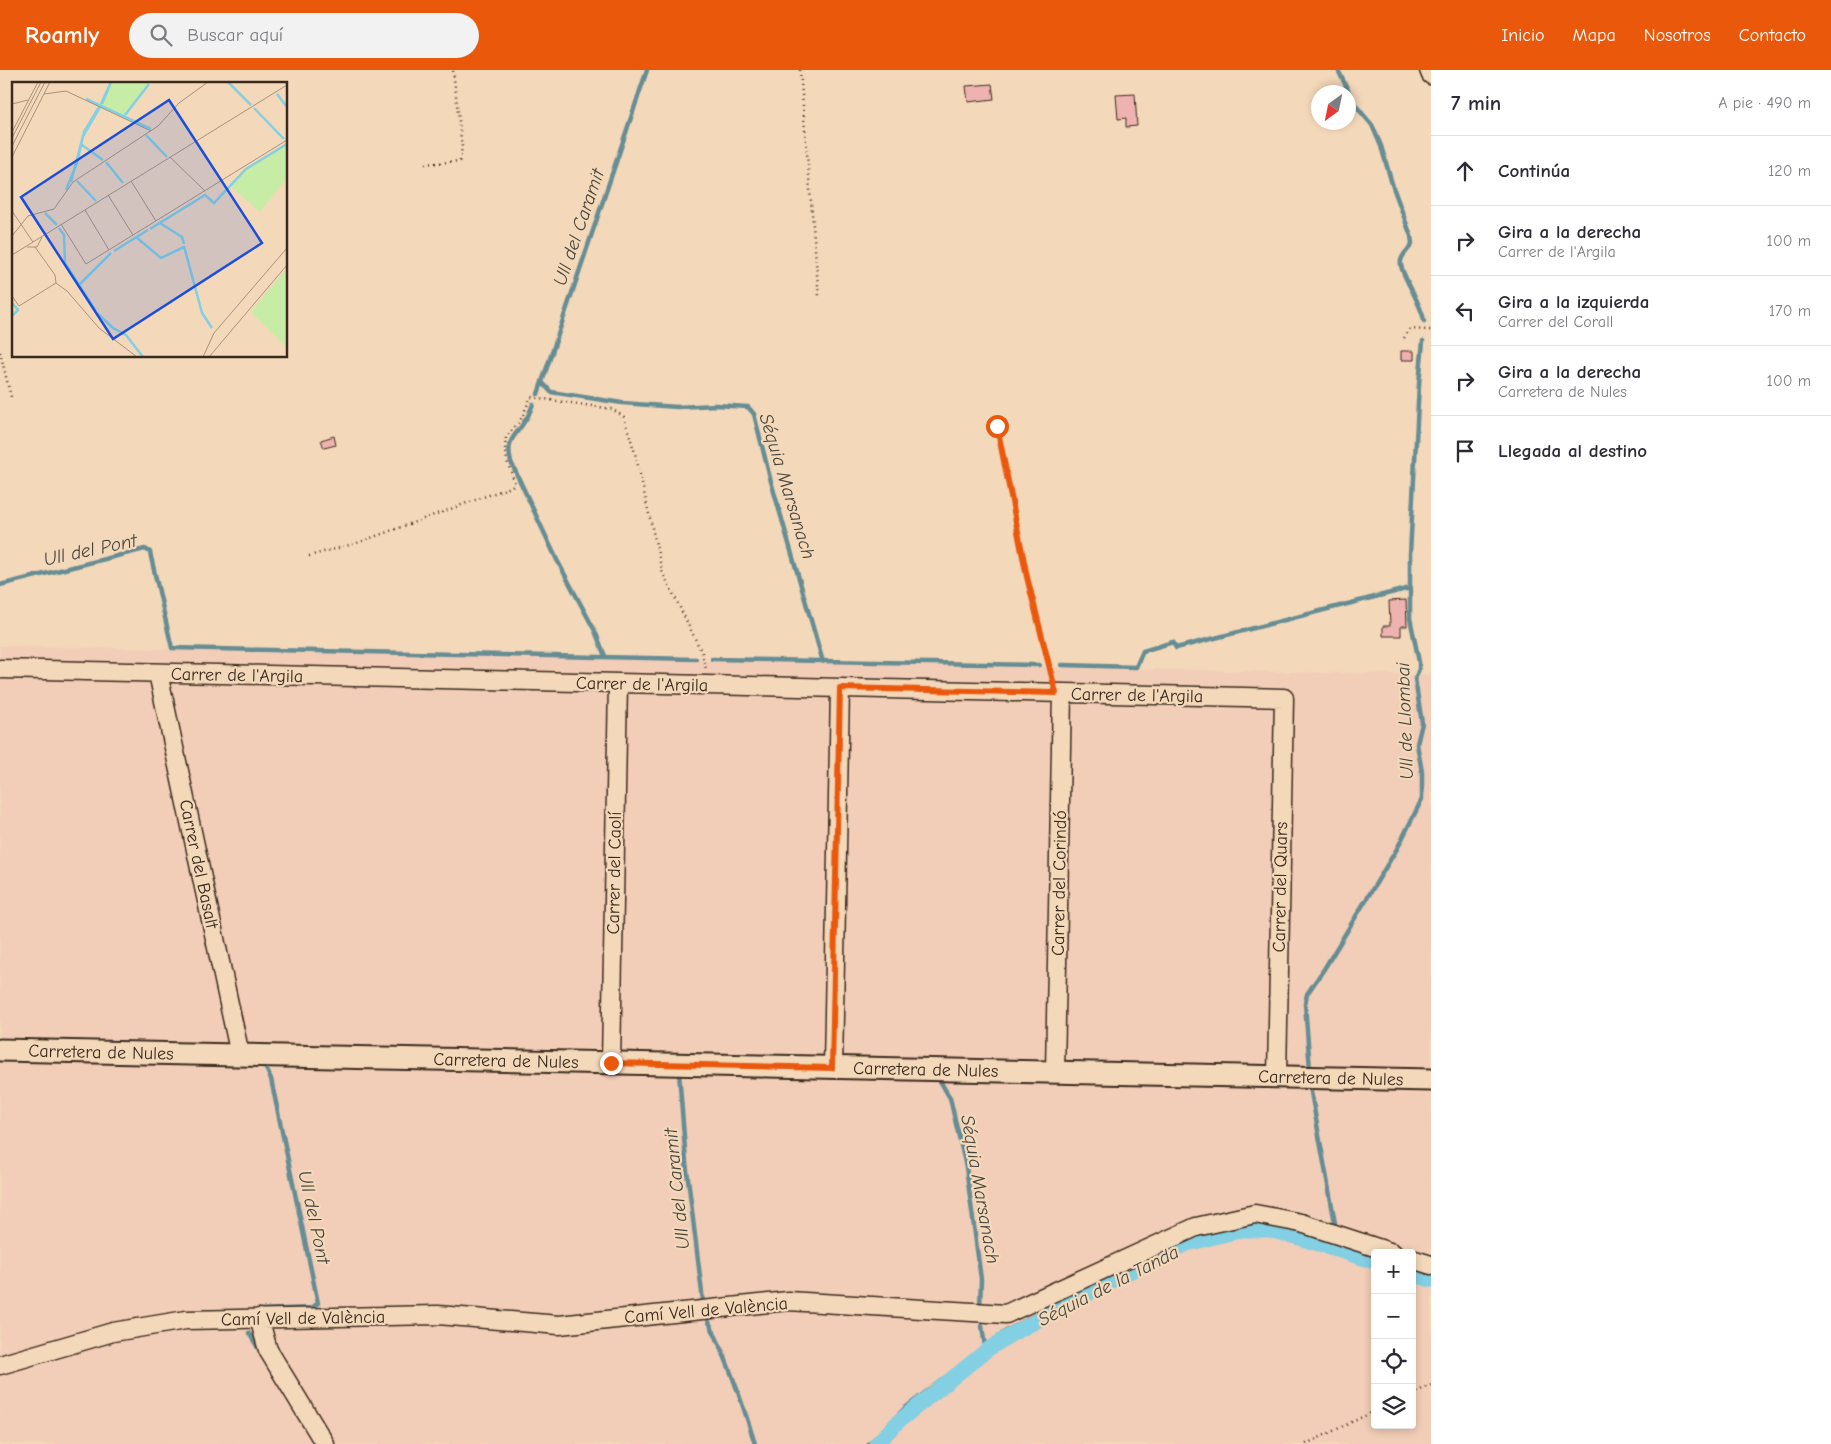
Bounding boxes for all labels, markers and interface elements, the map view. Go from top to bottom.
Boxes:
search box [129,13,479,58]
text: Roamly [25,21,99,49]
icon: search [147,21,175,49]
text: Buscar aquí [187,24,283,46]
text: Inicio [1501,25,1545,46]
text: Mapa [1573,25,1616,46]
text: Nosotros [1644,25,1711,46]
text: Contacto [1739,25,1806,46]
inset map [12,82,288,358]
north arrow [1311,85,1356,130]
text: 7 min [1451,91,1501,115]
text: A pie · 490 m [1718,94,1811,112]
icon: ahead [1451,157,1479,185]
text: Continúa [1498,160,1570,182]
text: 120 m [1768,162,1811,180]
water label: Ull del Caramit [549,164,610,289]
text: Gira a la derecha [1498,221,1641,243]
icon: right [1451,227,1479,255]
text: 100 m [1767,232,1811,250]
text: Carrer de l'Argila [1498,243,1616,261]
text: Gira a la izquierda [1498,291,1649,313]
icon: left [1451,297,1479,325]
text: 170 m [1769,302,1811,320]
text: Carrer del Corall [1498,313,1613,331]
text: Gira a la derecha [1498,361,1641,383]
icon: right [1451,367,1479,395]
text: 100 m [1767,372,1811,390]
text: Carretera de Nules [1498,383,1627,401]
water label: Séquia Marsanach [754,411,820,562]
route start [986,415,1009,438]
icon: arrive [1451,437,1479,465]
text: Llegada al destino [1498,440,1647,462]
water label: Ull del Pont [41,529,141,571]
water label: Ull de Llombai [1392,661,1418,780]
street label: Carrer de l'Argila [171,664,303,687]
street label: Carrer de l'Argila [576,673,708,696]
street label: Carrer de l'Argila [1071,684,1203,707]
street label: Carrer del Basalt [175,798,223,931]
street label: Carrer del Caolí [603,810,626,935]
street label: Carrer del Corindó [1048,810,1071,956]
street label: Carrer del Quars [1269,821,1292,953]
street label: Carretera de Nules [28,1041,174,1065]
street label: Carretera de Nules [433,1049,579,1073]
route end [600,1052,623,1075]
street label: Carretera de Nules [853,1058,999,1082]
street label: Carretera de Nules [1258,1066,1404,1090]
water label: Séquia Marsanach [956,1113,1004,1265]
water label: Ull del Caramit [659,1125,694,1251]
water label: Ull del Pont [293,1168,335,1268]
water label: Séquia de la Tanda [1034,1241,1183,1331]
map controls [1371,1249,1416,1429]
button: + [1371,1249,1416,1294]
street label: Camí Vell de València [623,1293,789,1328]
button: − [1371,1294,1416,1339]
street label: Camí Vell de València [221,1307,385,1330]
button: locate [1371,1339,1416,1384]
button: layers [1371,1384,1416,1429]

